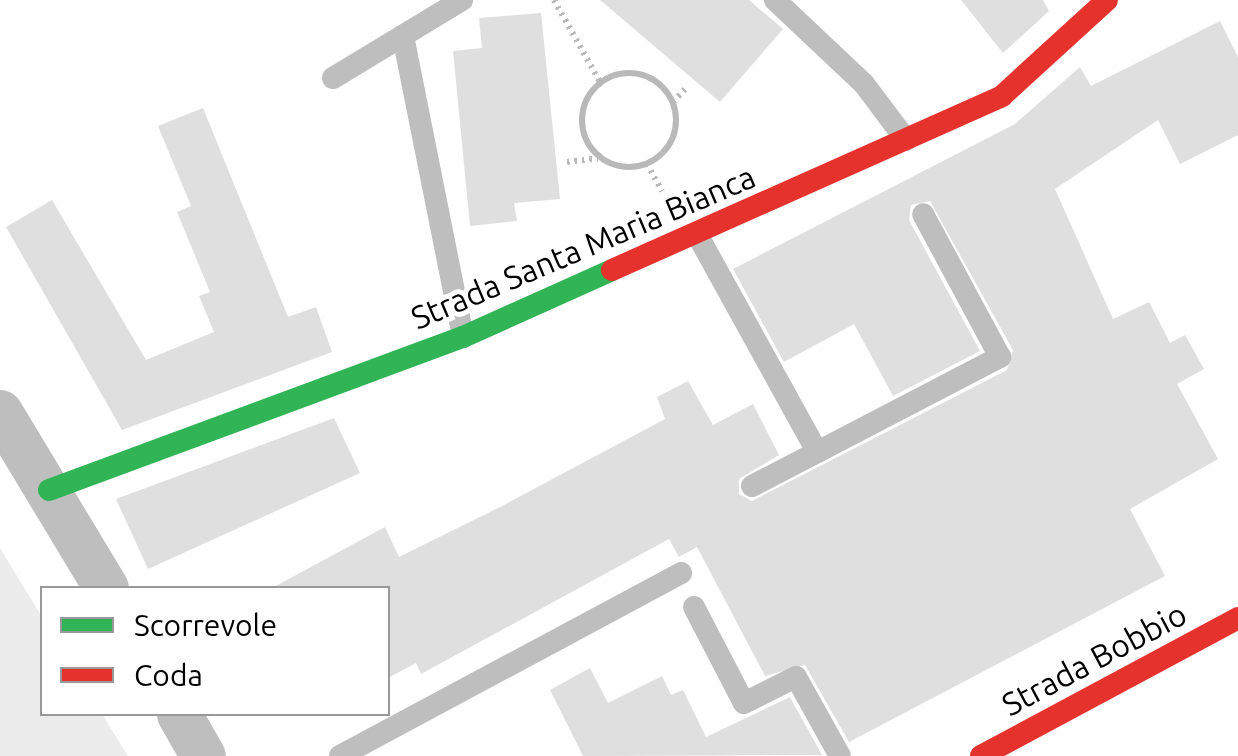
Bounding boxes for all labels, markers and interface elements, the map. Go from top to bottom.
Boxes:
street label: Strada Santa Maria Bianca [405,157,761,337]
legend [40,586,390,716]
street label: Strada Bobbio [995,594,1193,724]
text: Scorrevole [134,608,277,642]
text: Coda [134,658,203,692]

